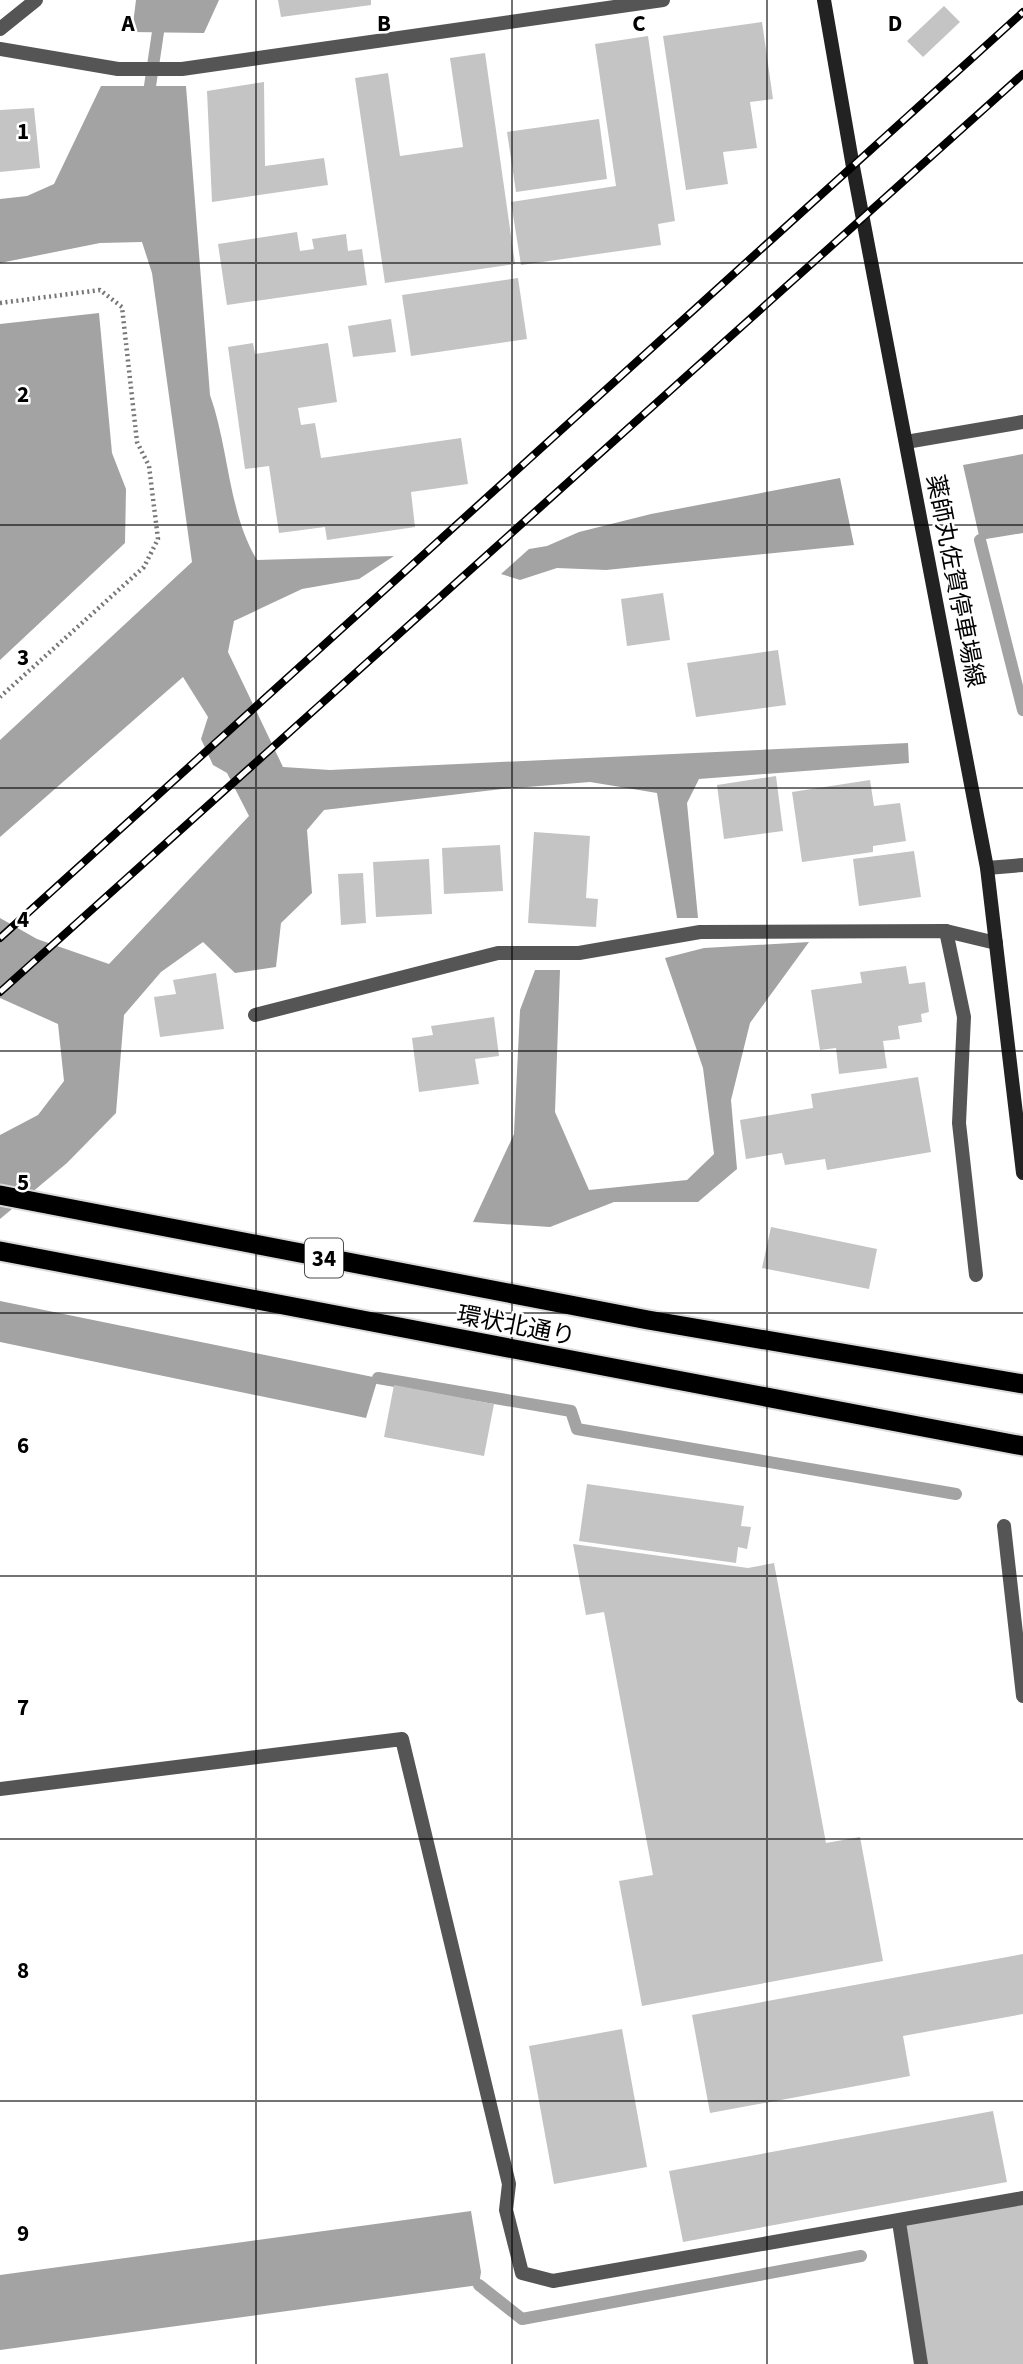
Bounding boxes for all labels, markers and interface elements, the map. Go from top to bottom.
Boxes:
text: A [120,7,135,40]
text: B [377,7,391,40]
text: C [632,7,646,40]
text: D [888,7,902,40]
text: 1 [17,115,29,148]
text: 2 [17,378,29,411]
street label: 薬師丸佐賀停車場線 [917,472,993,690]
text: 3 [17,641,29,674]
text: 4 [17,903,29,936]
text: 5 [17,1166,29,1199]
road number: 34 [305,1238,343,1278]
street label: 環状北通り [454,1297,578,1355]
text: 6 [17,1429,29,1462]
text: 7 [17,1691,29,1724]
text: 8 [17,1954,29,1987]
text: 9 [17,2217,29,2250]

